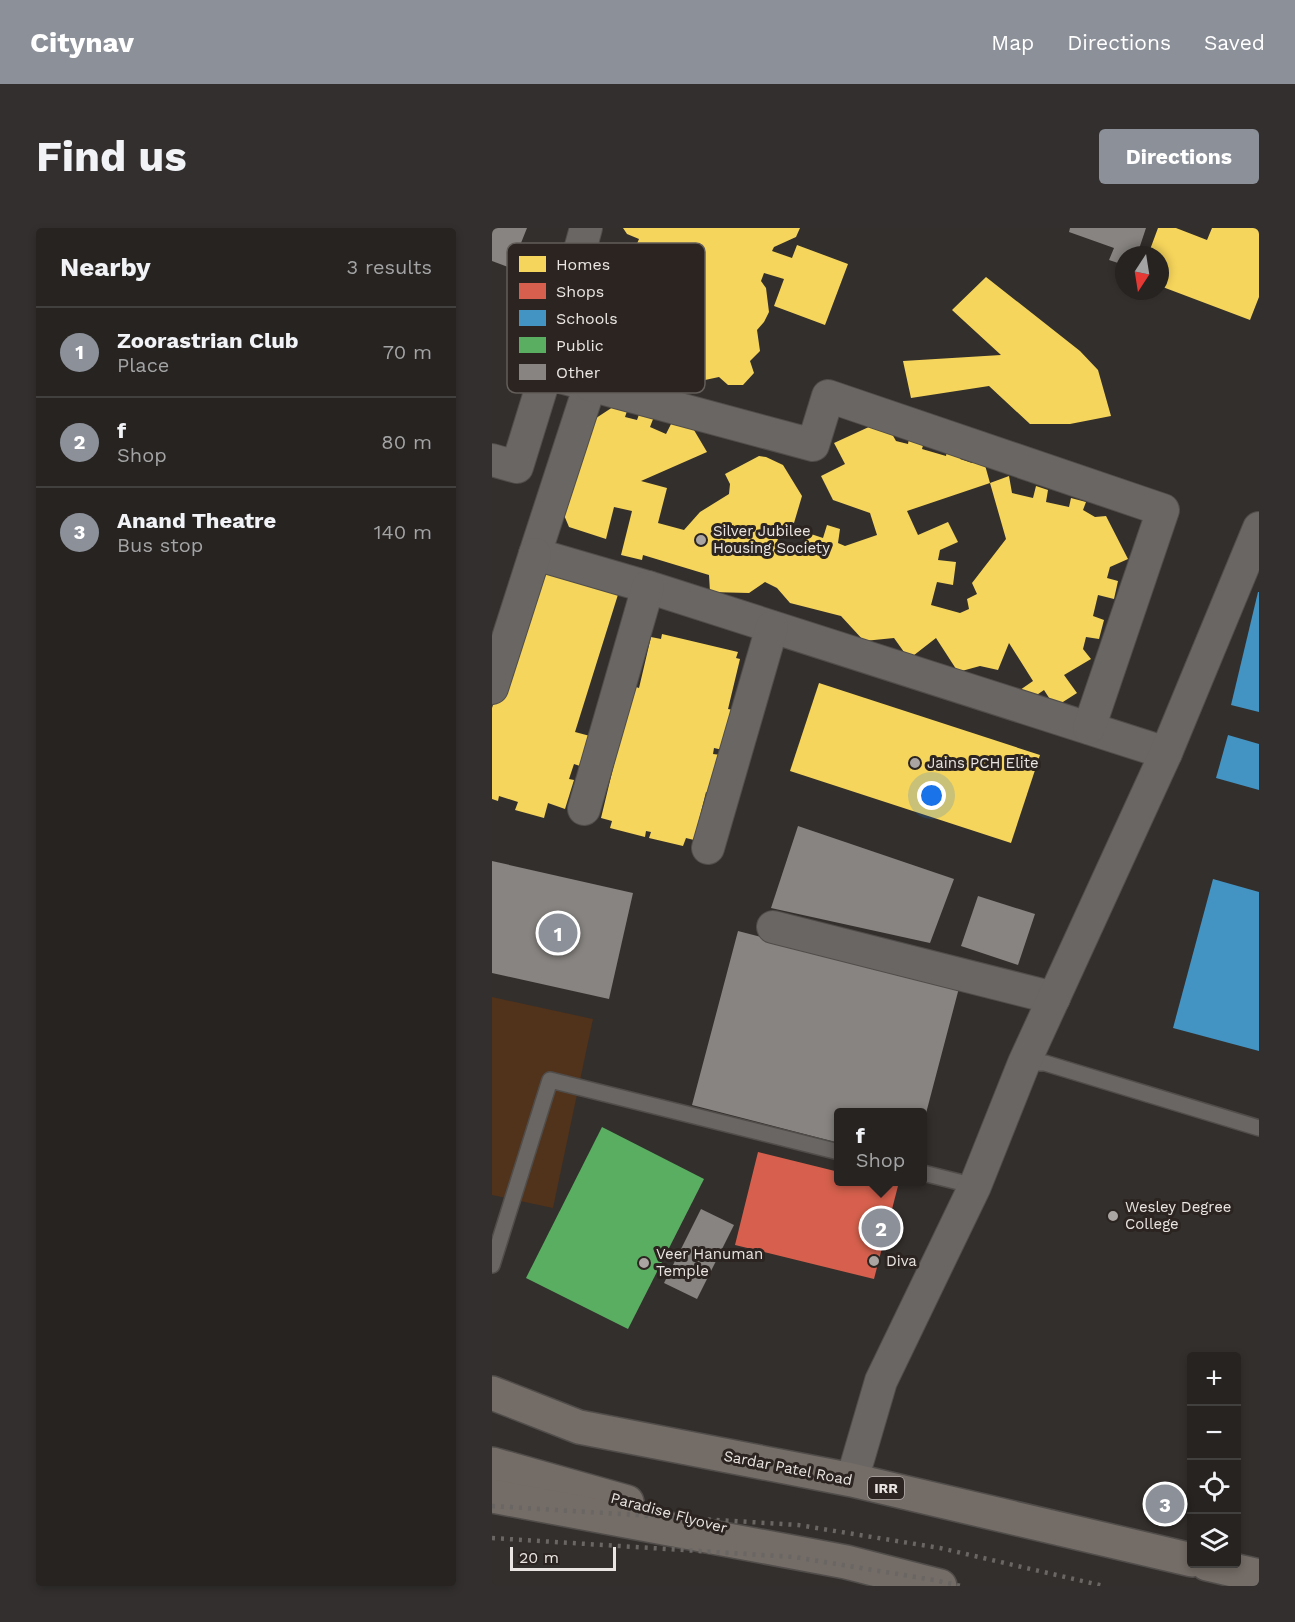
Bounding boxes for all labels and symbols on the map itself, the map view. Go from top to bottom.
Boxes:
legend [507,243,705,393]
north arrow [1115,246,1169,300]
text: Homes [556,255,610,274]
text: Shops [556,282,604,301]
text: Schools [556,309,618,328]
text: Public [556,336,604,355]
text: Other [556,363,601,382]
place label: Silver Jubilee Housing Society [713,522,830,557]
marker: Silver Jubilee Housing Society [694,533,708,547]
place label: Jains PCH Elite [927,754,1039,772]
marker: Jains PCH Elite [908,756,922,770]
your location [917,781,946,810]
pin: 1 [538,910,578,956]
place label: Wesley Degree College [1125,1198,1231,1233]
pin: 2 [862,1206,900,1250]
marker: Wesley Degree College [1106,1209,1120,1223]
place label: Veer Hanuman Temple [656,1245,763,1280]
place label: Diva [886,1252,917,1270]
marker: Diva [867,1254,881,1268]
marker: Veer Hanuman Temple [637,1256,651,1270]
street label: Sardar Patel Road [722,1447,854,1489]
road number: IRR [868,1477,904,1499]
pin: 3 [1146,1482,1184,1526]
street label: Paradise Flyover [609,1489,729,1537]
scale bar [510,1544,616,1572]

